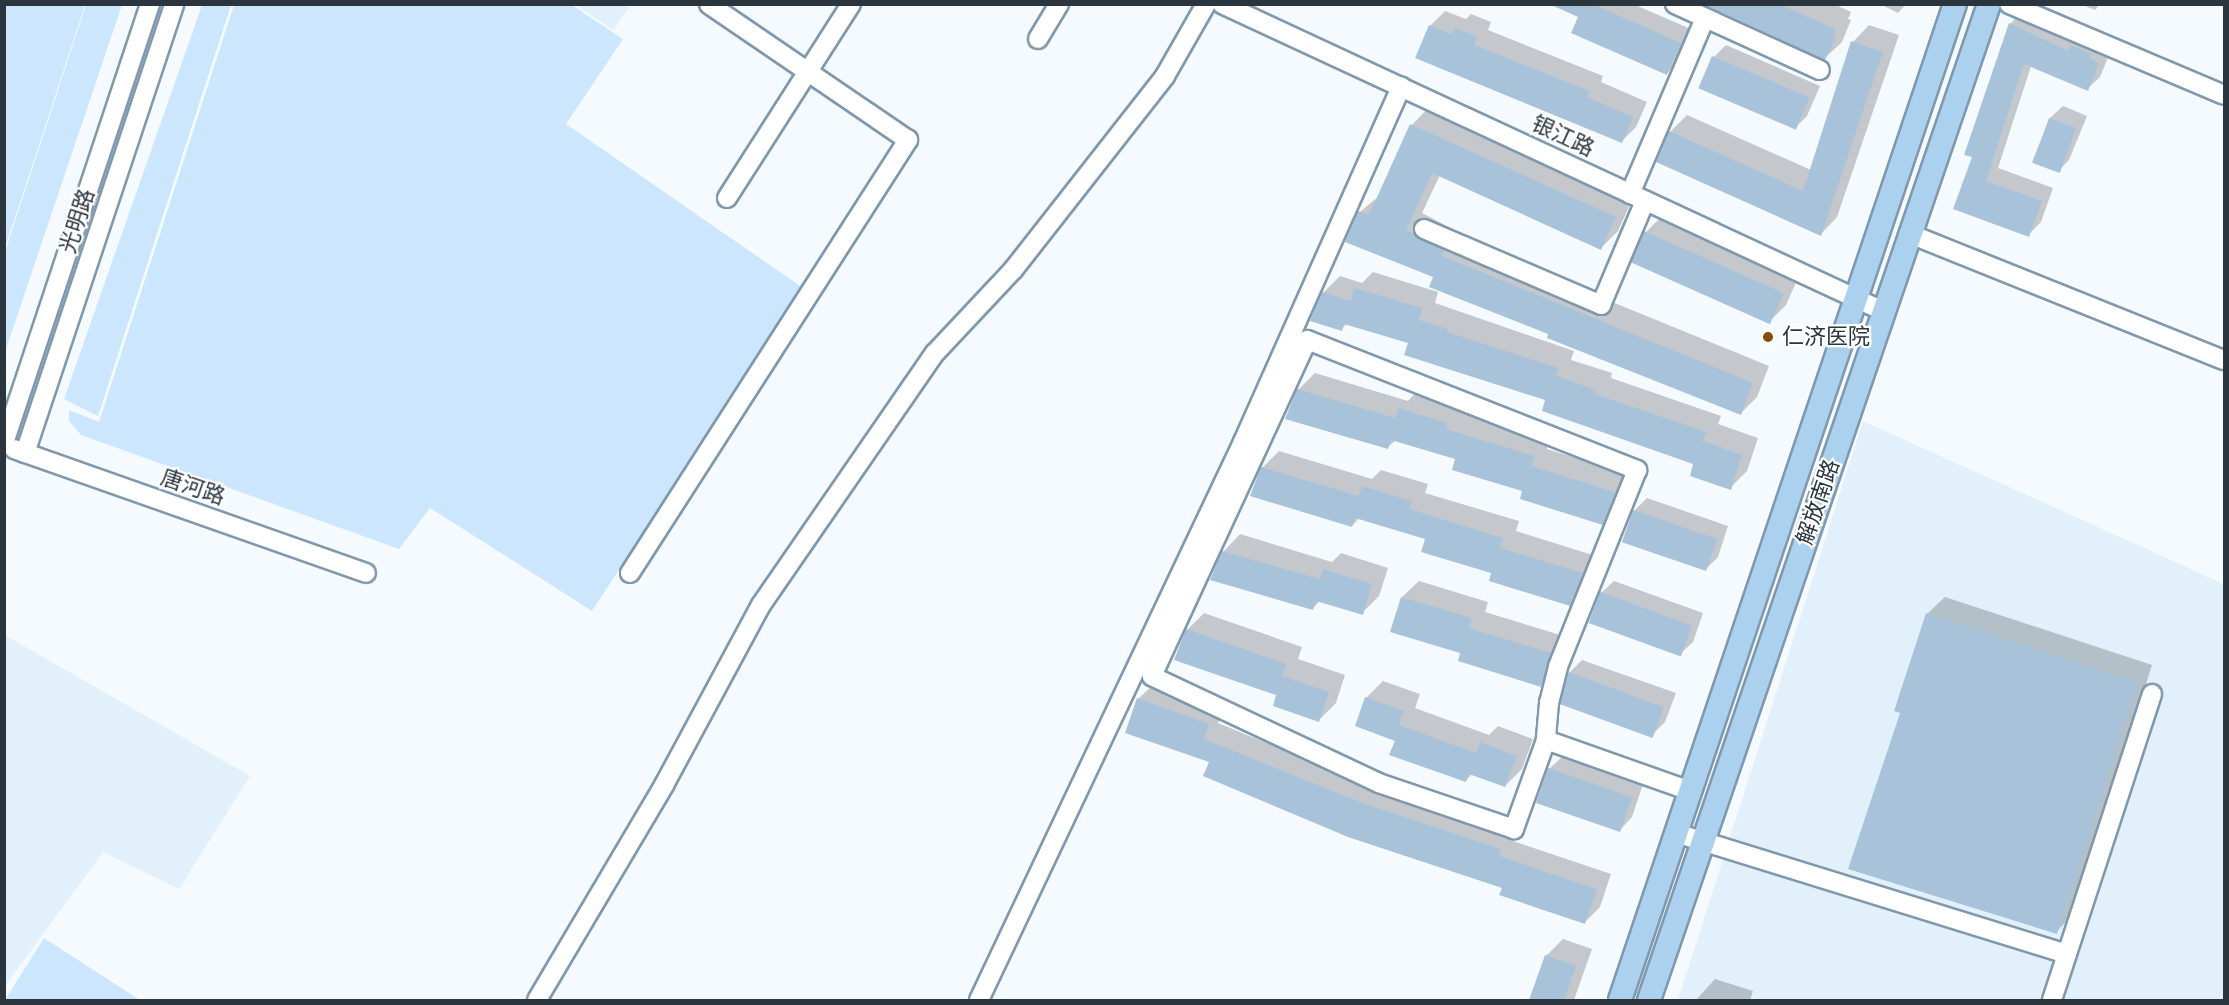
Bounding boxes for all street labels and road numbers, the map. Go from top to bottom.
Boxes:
street label: 银江路 [1528,110,1598,162]
street label: 光明路 [54,186,100,256]
street label: 解放南路 [1791,456,1845,548]
street label: 唐河路 [158,464,228,510]

